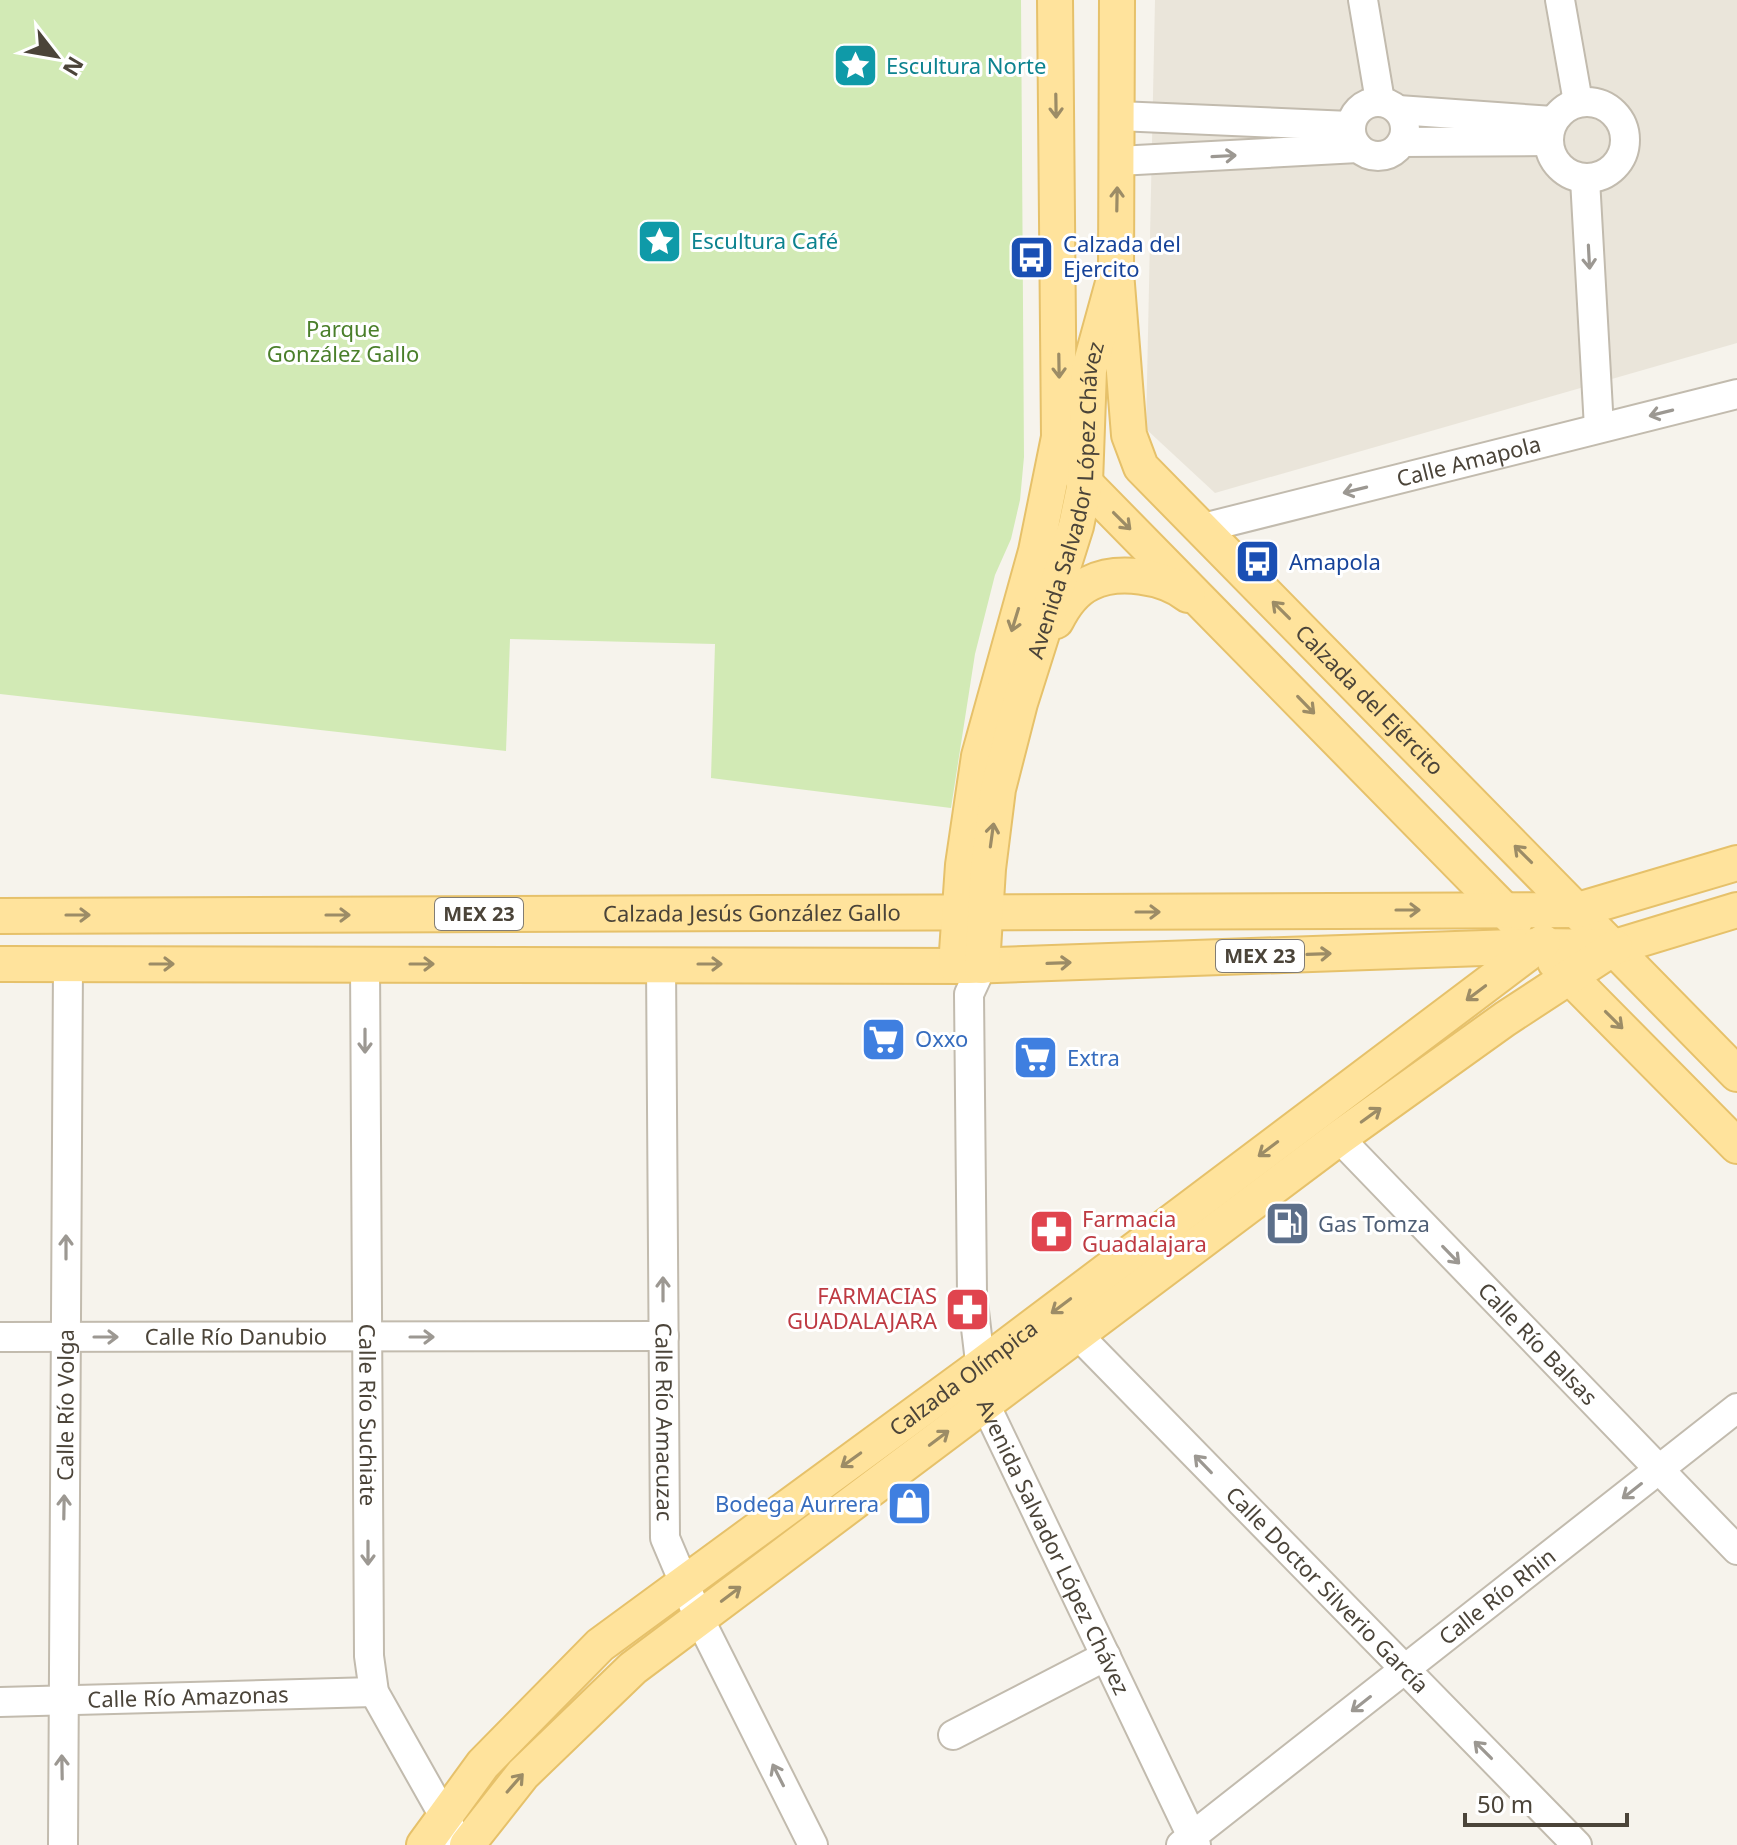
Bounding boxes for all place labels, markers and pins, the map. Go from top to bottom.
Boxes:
place icon: Escultura Norte [831,42,879,90]
place label: Escultura Norte [886,50,1046,80]
place icon: Escultura Café [636,217,684,265]
place label: Escultura Café [691,225,838,255]
place label: Calzada del Ejercito [1063,228,1181,283]
bus stop icon: Calzada del Ejercito [1008,233,1056,281]
bus stop icon: Amapola [1234,538,1282,586]
place label: Amapola [1289,546,1381,576]
supermarket icon: Oxxo [860,1015,908,1063]
place label: Oxxo [915,1023,968,1053]
supermarket icon: Extra [1012,1034,1060,1082]
place label: Extra [1067,1042,1120,1072]
fuel station icon: Gas Tomza [1263,1200,1311,1248]
place label: Farmacia Guadalajara [1082,1203,1207,1258]
pharmacy icon: Farmacia Guadalajara [1027,1208,1075,1256]
place label: Gas Tomza [1318,1208,1430,1238]
place label: FARMACIAS GUADALAJARA [787,1280,938,1335]
pharmacy icon: FARMACIAS GUADALAJARA [944,1285,992,1333]
shop icon: Bodega Aurrera [886,1480,934,1528]
place label: Bodega Aurrera [715,1488,879,1518]

